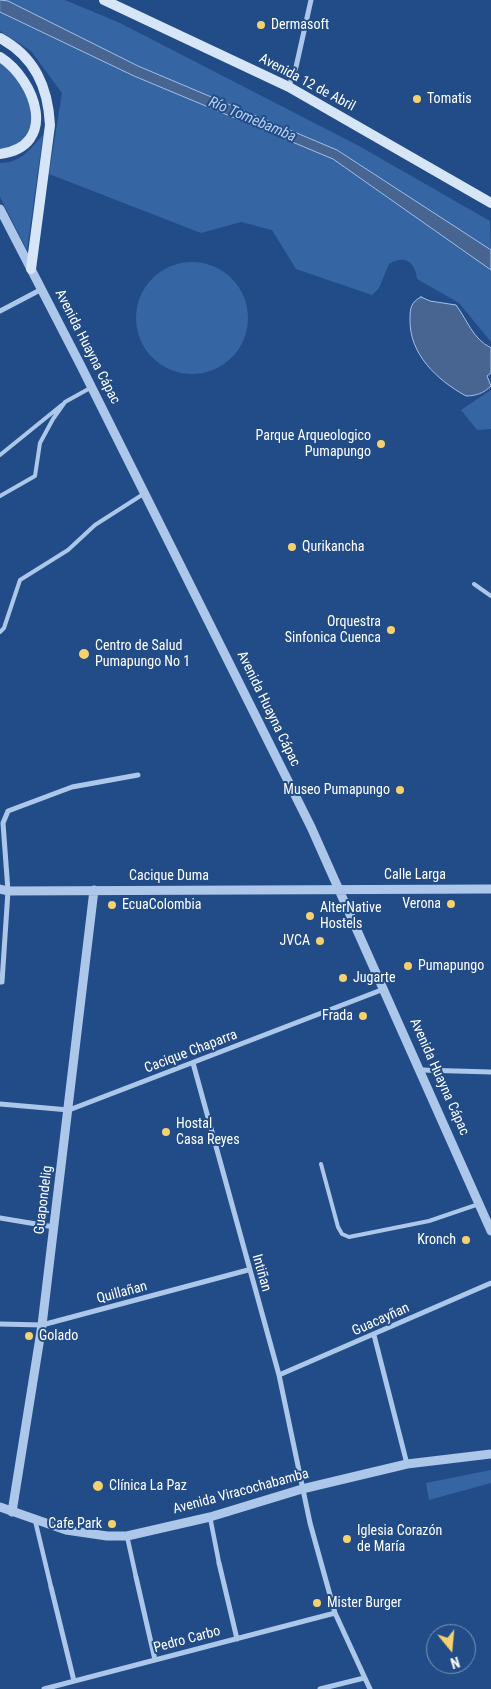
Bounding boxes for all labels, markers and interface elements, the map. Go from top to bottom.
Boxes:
place label: Dermasoft [271,17,329,33]
marker: Dermasoft [255,19,267,31]
street label: Avenida 12 de Abril [256,51,358,115]
place label: Tomatis [427,91,472,107]
marker: Tomatis [411,93,423,105]
water label: Río Tomebamba [206,94,298,146]
street label: Avenida Huayna Cápac [51,287,123,407]
place label: Parque Arqueologico Pumapungo [256,428,371,461]
marker: Parque Arqueologico Pumapungo [375,438,387,450]
place label: Qurikancha [302,539,364,555]
marker: Qurikancha [286,541,298,553]
place label: Orquestra Sinfonica Cuenca [285,614,381,646]
marker: Orquestra Sinfonica Cuenca [385,624,397,636]
place label: Centro de Salud Pumapungo No 1 [95,638,190,670]
marker: Centro de Salud Pumapungo No 1 [77,647,91,661]
street label: Avenida Huayna Cápac [233,649,303,769]
place label: Museo Pumapungo [283,782,390,798]
marker: Museo Pumapungo [394,784,406,796]
street label: Calle Larga [384,867,446,883]
street label: Cacique Duma [129,868,209,884]
place label: Verona [402,896,441,912]
place label: EcuaColombia [122,897,201,913]
marker: Verona [445,898,457,910]
marker: EcuaColombia [106,899,118,911]
place label: AlterNative Hostels [320,900,381,932]
marker: AlterNative Hostels [304,910,316,922]
place label: JVCA [279,933,310,949]
marker: JVCA [314,935,326,947]
place label: Pumapungo [418,958,484,974]
marker: Pumapungo [402,960,414,972]
place label: Jugarte [353,970,395,986]
marker: Jugarte [337,972,349,984]
place label: Frada [322,1008,353,1024]
marker: Frada [357,1010,369,1022]
street label: Avenida Huayna Cápac [406,1016,472,1138]
street label: Cacique Chaparra [142,1027,240,1077]
place label: Hostal Casa Reyes [176,1116,240,1148]
marker: Hostal Casa Reyes [160,1126,172,1138]
street label: Guapondelig [31,1165,57,1235]
place label: Kronch [417,1232,456,1248]
marker: Kronch [460,1234,472,1246]
street label: Intiñan [248,1252,274,1294]
street label: Quillañan [95,1278,149,1308]
street label: Guacayñan [350,1300,412,1340]
place label: Golado [39,1328,78,1344]
marker: Golado [23,1330,35,1342]
street label: Avenida Viracochabamba [171,1466,311,1518]
place label: Clínica La Paz [109,1478,187,1494]
marker: Clínica La Paz [91,1479,105,1493]
place label: Cafe Park [48,1516,102,1532]
marker: Cafe Park [106,1518,118,1530]
place label: Iglesia Corazón de María [357,1523,442,1555]
marker: Iglesia Corazón de María [341,1533,353,1545]
place label: Mister Burger [327,1595,402,1611]
marker: Mister Burger [311,1597,323,1609]
street label: Pedro Carbo [152,1623,222,1657]
north arrow [426,1624,476,1674]
text: N [449,1653,462,1671]

